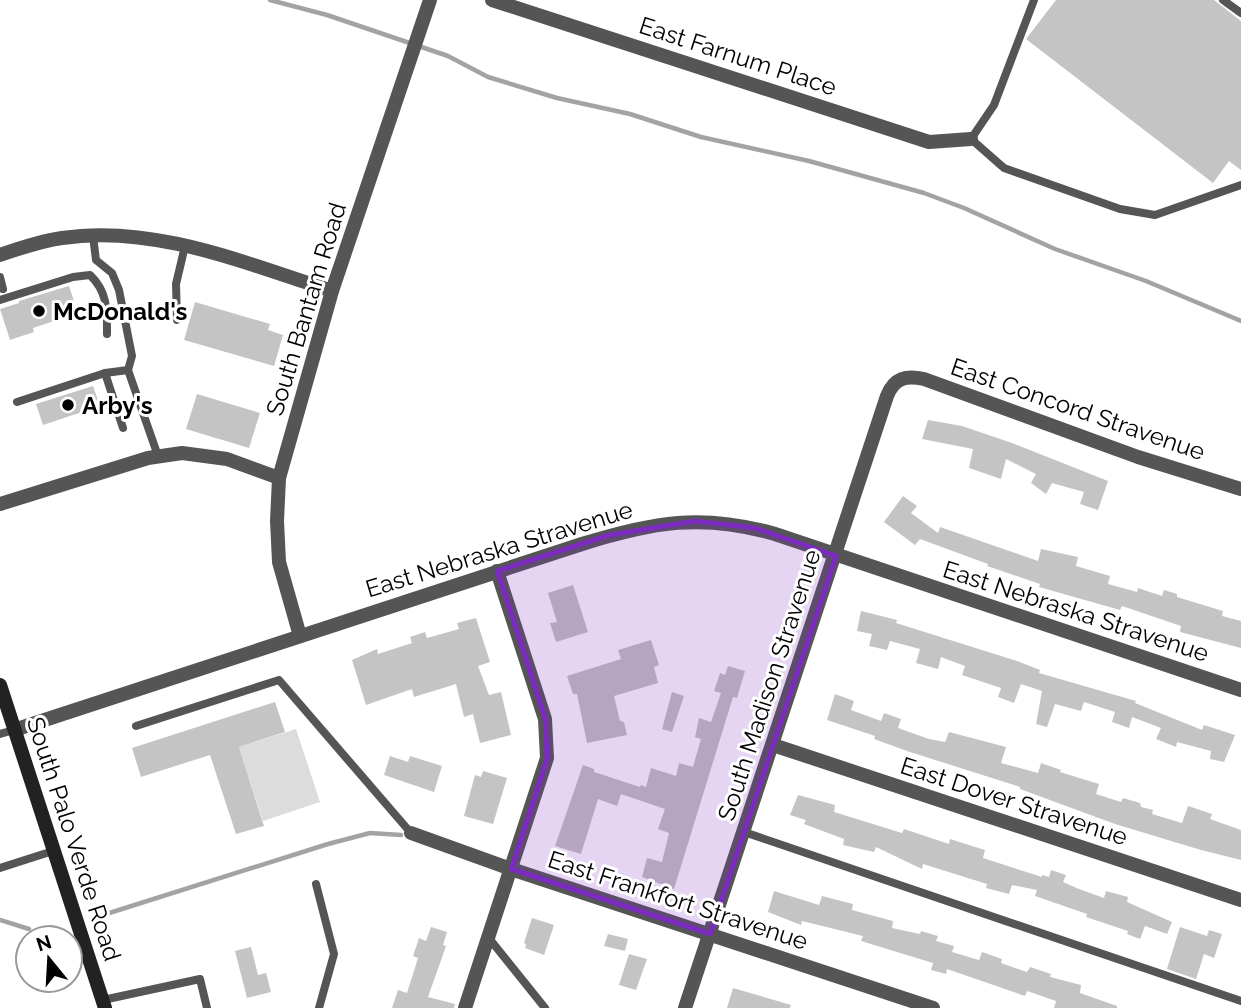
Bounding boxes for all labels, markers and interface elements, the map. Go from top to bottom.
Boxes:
street label: East Farnum Place [636,10,840,102]
street label: South Bantam Road [260,199,352,419]
place label: McDonald's [53,297,188,326]
marker: McDonald's [31,303,47,319]
street label: East Concord Stravenue [947,352,1209,466]
place label: Arby's [82,391,153,420]
marker: Arby's [60,397,76,413]
street label: East Nebraska Stravenue [362,495,636,603]
street label: South Madison Stravenue [711,546,827,824]
street label: East Nebraska Stravenue [939,554,1213,668]
street label: South Palo Verde Road [21,713,127,965]
street label: East Dover Stravenue [897,751,1131,851]
street label: East Frankfort Stravenue [544,844,812,956]
north arrow [14,924,84,994]
text: N [33,930,54,956]

